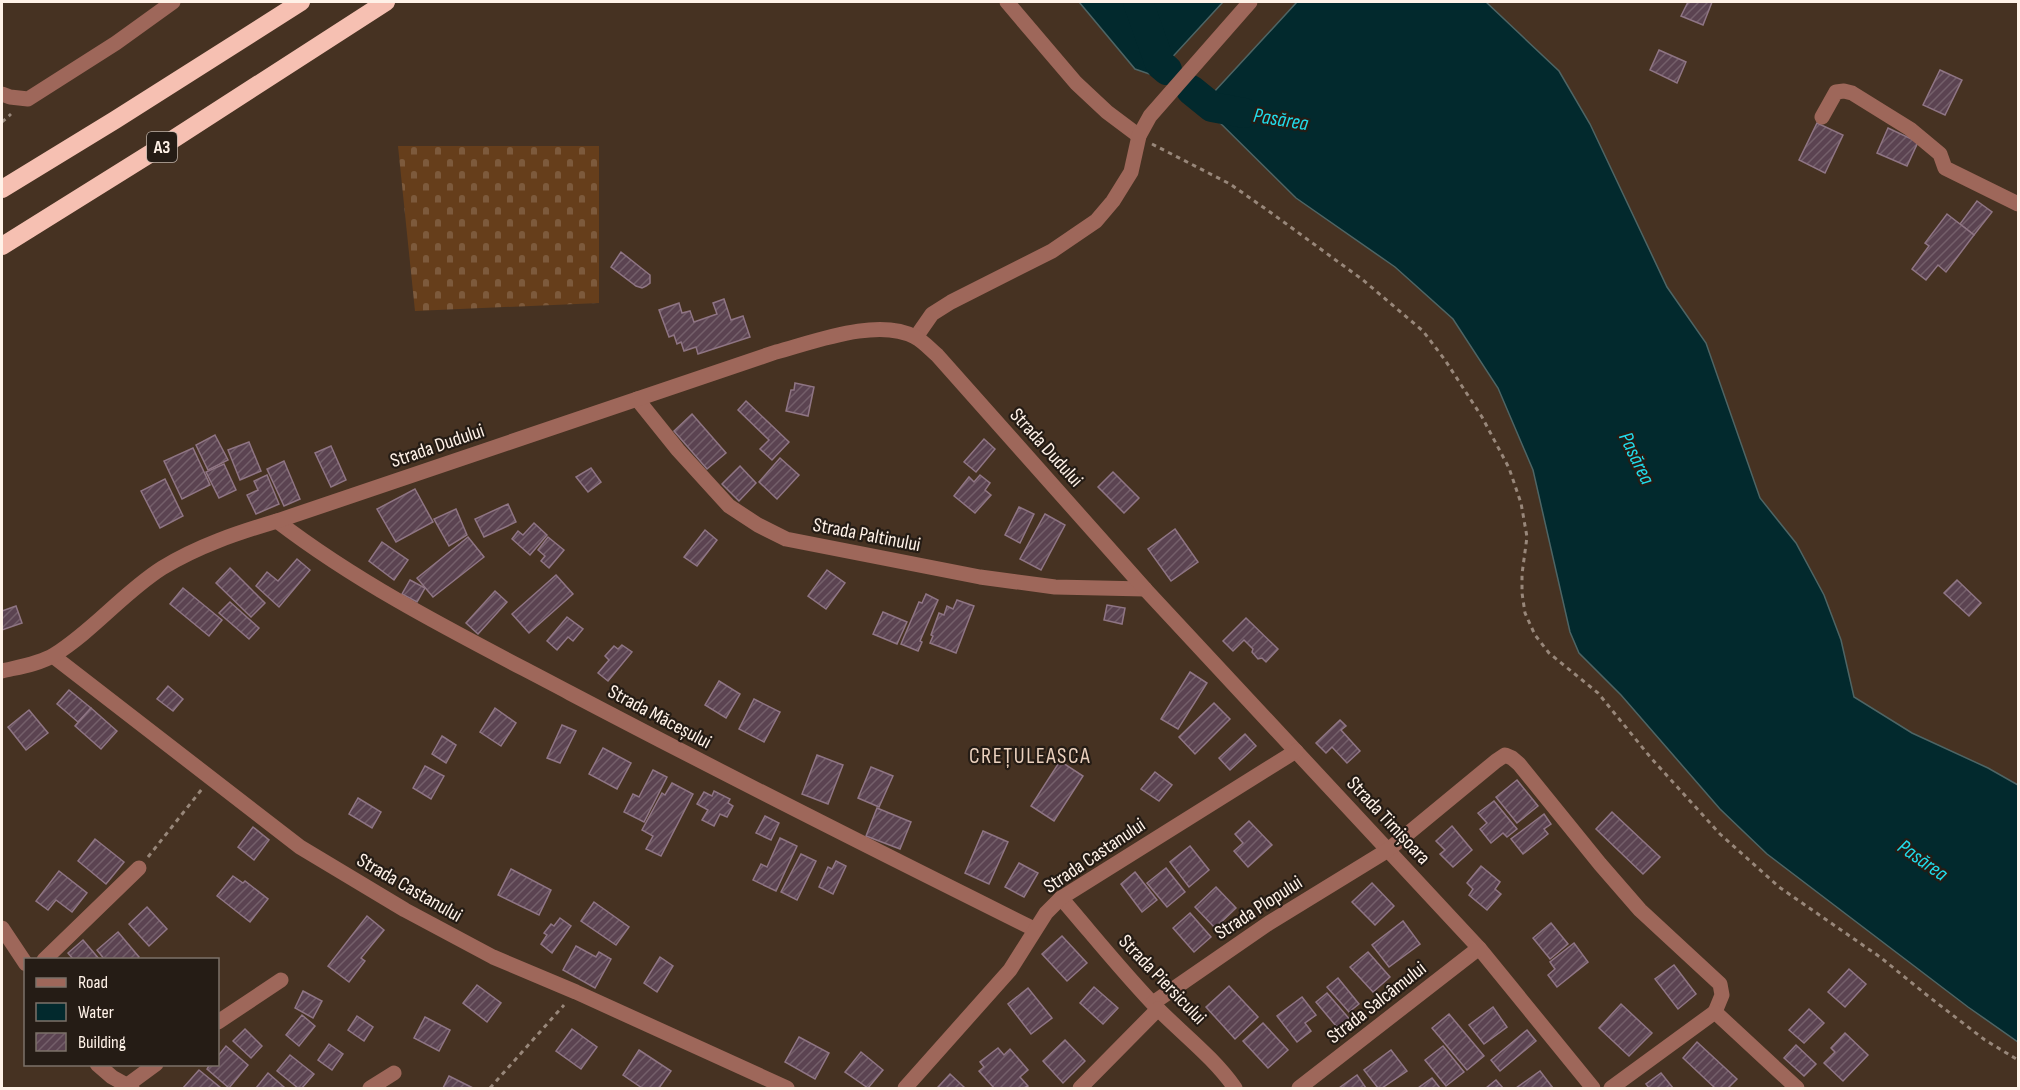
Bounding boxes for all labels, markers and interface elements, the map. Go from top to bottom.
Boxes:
water label: Pasărea [1252,103,1311,136]
road number: A3 [147,132,177,162]
street label: Strada Dudului [1005,403,1088,492]
street label: Strada Dudului [387,419,487,473]
water label: Pasărea [1613,428,1660,489]
street label: Strada Paltinului [811,513,923,557]
street label: Strada Măceșului [604,680,715,754]
district label: CREȚULEASCA [969,743,1091,770]
street label: Strada Timișoara [1341,772,1435,870]
street label: Strada Castanului [1039,813,1150,899]
water label: Pasărea [1893,834,1953,887]
street label: Strada Castanului [353,848,466,928]
street label: Strada Plopului [1210,871,1307,945]
street label: Strada Piersicului [1113,930,1211,1030]
street label: Strada Salcâmului [1322,957,1431,1049]
legend [24,958,219,1066]
text: Road [78,972,108,993]
text: Water [78,1002,114,1023]
text: Building [78,1032,126,1053]

